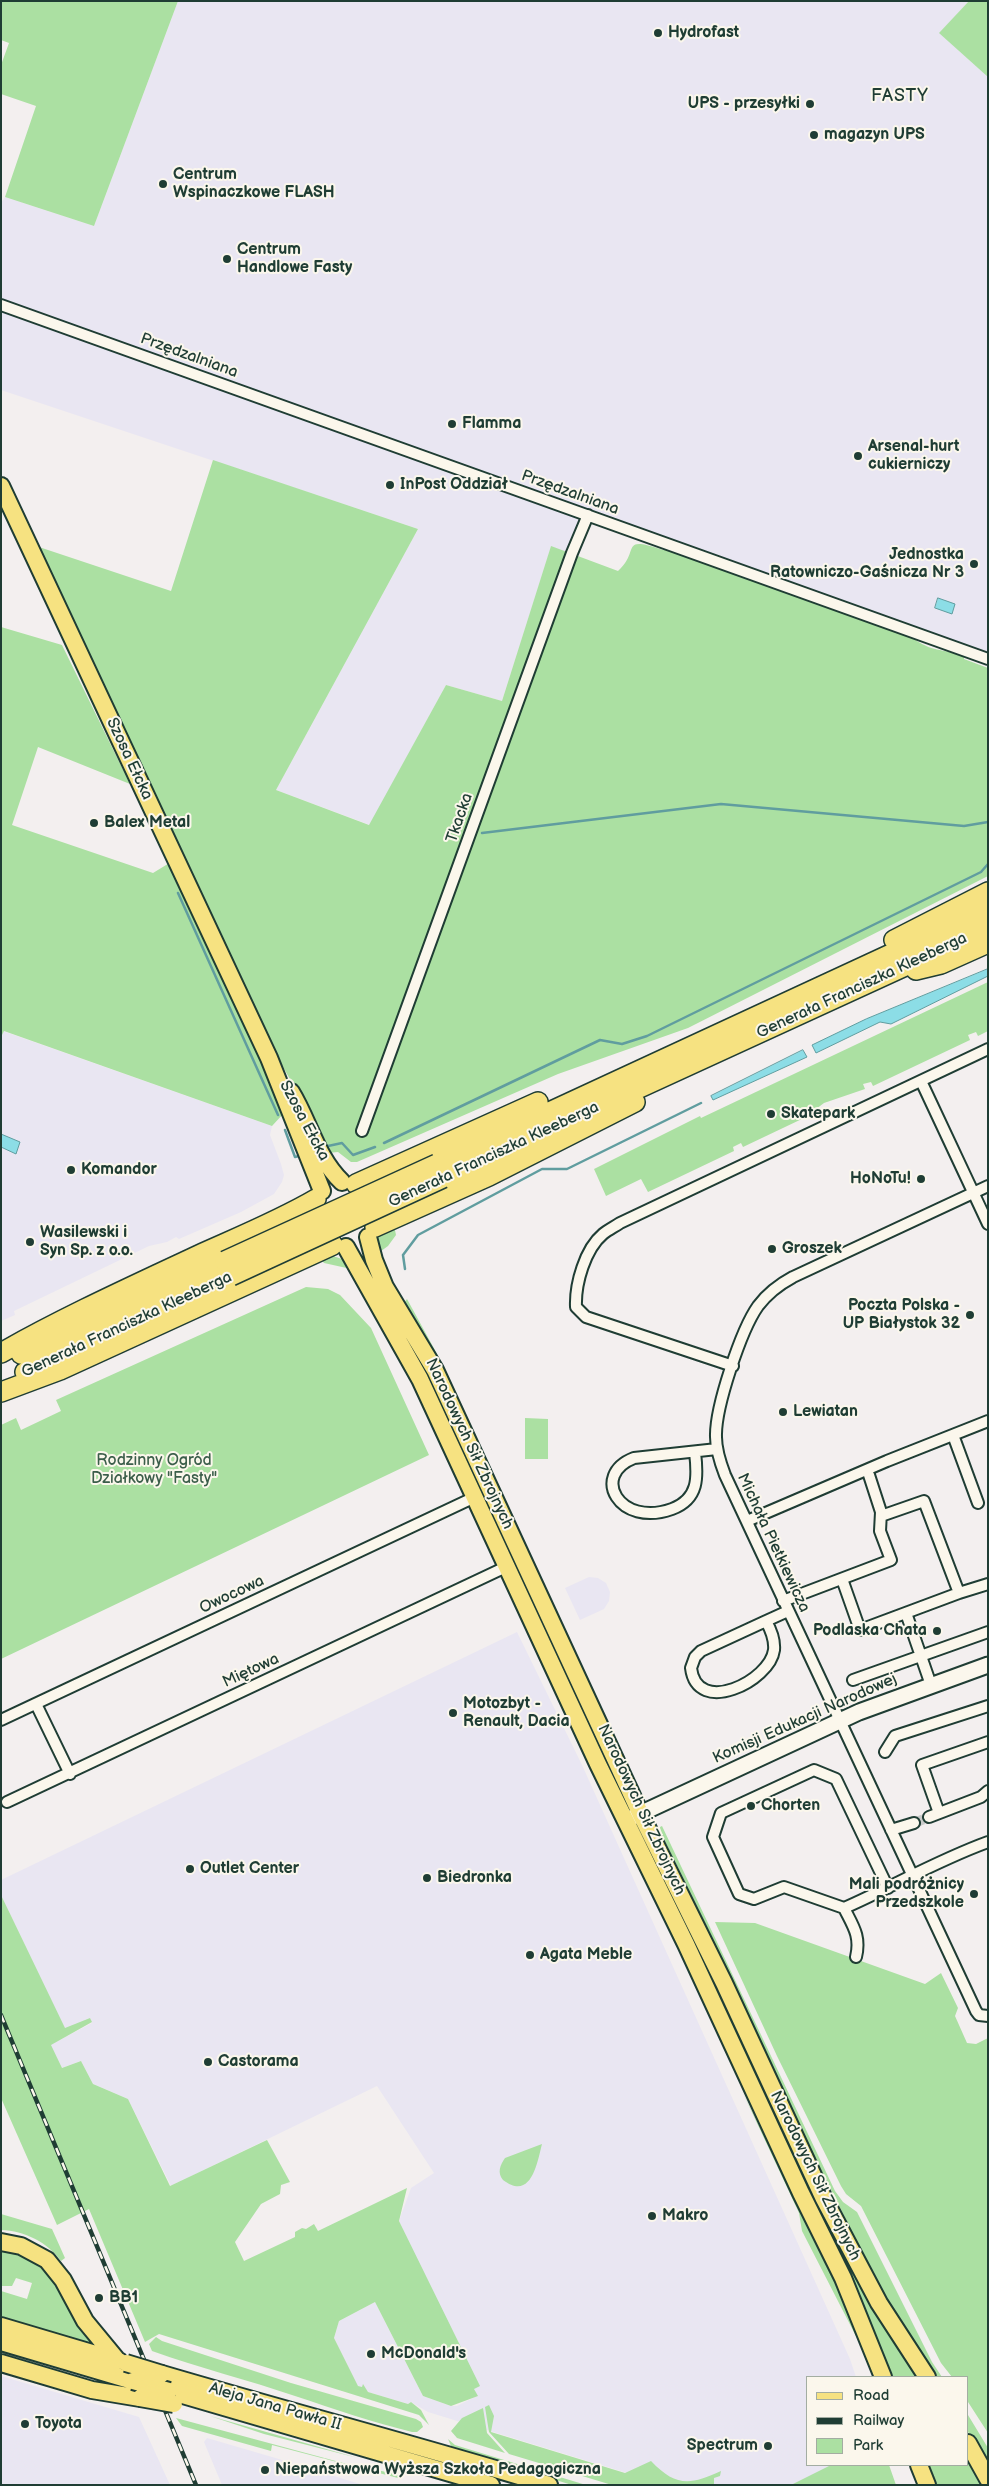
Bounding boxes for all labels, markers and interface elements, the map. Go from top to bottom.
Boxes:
place label: Hydrofast [668,23,739,43]
marker: Hydrofast [652,27,664,39]
district label: FASTY [870,85,930,107]
place label: UPS - przesyłki [688,94,800,114]
marker: UPS - przesyłki [804,98,816,110]
place label: magazyn UPS [824,125,925,145]
marker: magazyn UPS [808,129,820,141]
place label: Centrum Wspinaczkowe FLASH [173,165,335,203]
marker: Centrum Wspinaczkowe FLASH [157,178,169,190]
place label: Centrum Handlowe Fasty [237,240,352,278]
marker: Centrum Handlowe Fasty [221,253,233,265]
street label: Przędzalniana [138,330,240,382]
place label: Flamma [462,414,521,434]
marker: Flamma [446,418,458,430]
place label: Arsenal-hurt cukierniczy [868,437,959,475]
marker: Arsenal-hurt cukierniczy [852,450,864,462]
street label: Przędzalniana [519,467,621,519]
place label: InPost Oddział [400,475,508,495]
marker: InPost Oddział [384,479,396,491]
place label: Jednostka Ratowniczo-Gaśnicza Nr 3 [770,545,964,583]
marker: Jednostka Ratowniczo-Gaśnicza Nr 3 [968,558,980,570]
street label: Szosa Ełcka [102,715,156,803]
street label: Tkacka [443,791,477,845]
place label: Balex Metal [104,813,190,833]
marker: Balex Metal [88,817,100,829]
street label: Generała Franciszka Kleeberga [754,929,970,1043]
street label: Szosa Ełcka [275,1078,333,1164]
street label: Generała Franciszka Kleeberga [386,1098,602,1212]
place label: Skatepark [781,1104,855,1124]
marker: Skatepark [765,1108,777,1120]
place label: Komandor [81,1160,157,1180]
marker: Komandor [65,1164,77,1176]
place label: HoNoTu! [850,1169,911,1189]
marker: HoNoTu! [915,1173,927,1185]
place label: Wasilewski i Syn Sp. z o.o. [40,1223,133,1261]
marker: Wasilewski i Syn Sp. z o.o. [24,1236,36,1248]
place label: Groszek [782,1239,842,1259]
marker: Groszek [766,1243,778,1255]
street label: Generała Franciszka Kleeberga [19,1268,235,1382]
place label: Poczta Polska - UP Białystok 32 [843,1296,960,1334]
marker: Poczta Polska - UP Białystok 32 [964,1309,976,1321]
street label: Narodowych Sił Zbrojnych [421,1356,517,1532]
place label: Lewiatan [793,1402,858,1422]
marker: Lewiatan [777,1406,789,1418]
park label: Rodzinny Ogród Działkowy "Fasty" [91,1451,217,1489]
street label: Michała Pietkiewicza [732,1470,814,1616]
street label: Owocowa [197,1572,267,1618]
place label: Podlaska Chata [813,1621,927,1641]
marker: Podlaska Chata [931,1625,943,1637]
street label: Miętowa [220,1650,282,1692]
street label: Komisji Edukacji Narodowej [710,1670,900,1768]
place label: Motozbyt - Renault, Dacia [463,1694,570,1732]
marker: Motozbyt - Renault, Dacia [447,1707,459,1719]
street label: Narodowych Sił Zbrojnych [593,1722,689,1898]
place label: Chorten [761,1796,820,1816]
marker: Chorten [745,1800,757,1812]
place label: Outlet Center [200,1859,299,1879]
marker: Outlet Center [184,1863,196,1875]
place label: Biedronka [437,1868,512,1888]
marker: Biedronka [421,1872,433,1884]
place label: Mali podróżnicy Przedszkole [849,1875,964,1913]
marker: Mali podróżnicy Przedszkole [968,1888,980,1900]
place label: Agata Meble [540,1945,632,1965]
marker: Agata Meble [524,1949,536,1961]
place label: Castorama [218,2052,299,2072]
marker: Castorama [202,2056,214,2068]
street label: Narodowych Sił Zbrojnych [766,2088,864,2264]
place label: Makro [662,2206,708,2226]
marker: Makro [646,2210,658,2222]
place label: BB1 [109,2288,138,2308]
marker: BB1 [93,2292,105,2304]
place label: McDonald's [381,2344,466,2364]
marker: McDonald's [365,2348,377,2360]
legend [806,2376,969,2466]
street label: Aleja Jana Pawła II [207,2379,343,2435]
text: Road [853,2386,889,2405]
text: Railway [853,2411,904,2430]
place label: Toyota [35,2414,82,2434]
marker: Toyota [19,2418,31,2430]
place label: Spectrum [687,2436,758,2456]
text: Park [853,2436,883,2455]
marker: Spectrum [762,2440,774,2452]
place label: Niepaństwowa Wyższa Szkoła Pedagogiczna [275,2460,601,2480]
marker: Niepaństwowa Wyższa Szkoła Pedagogiczna [259,2464,271,2476]

